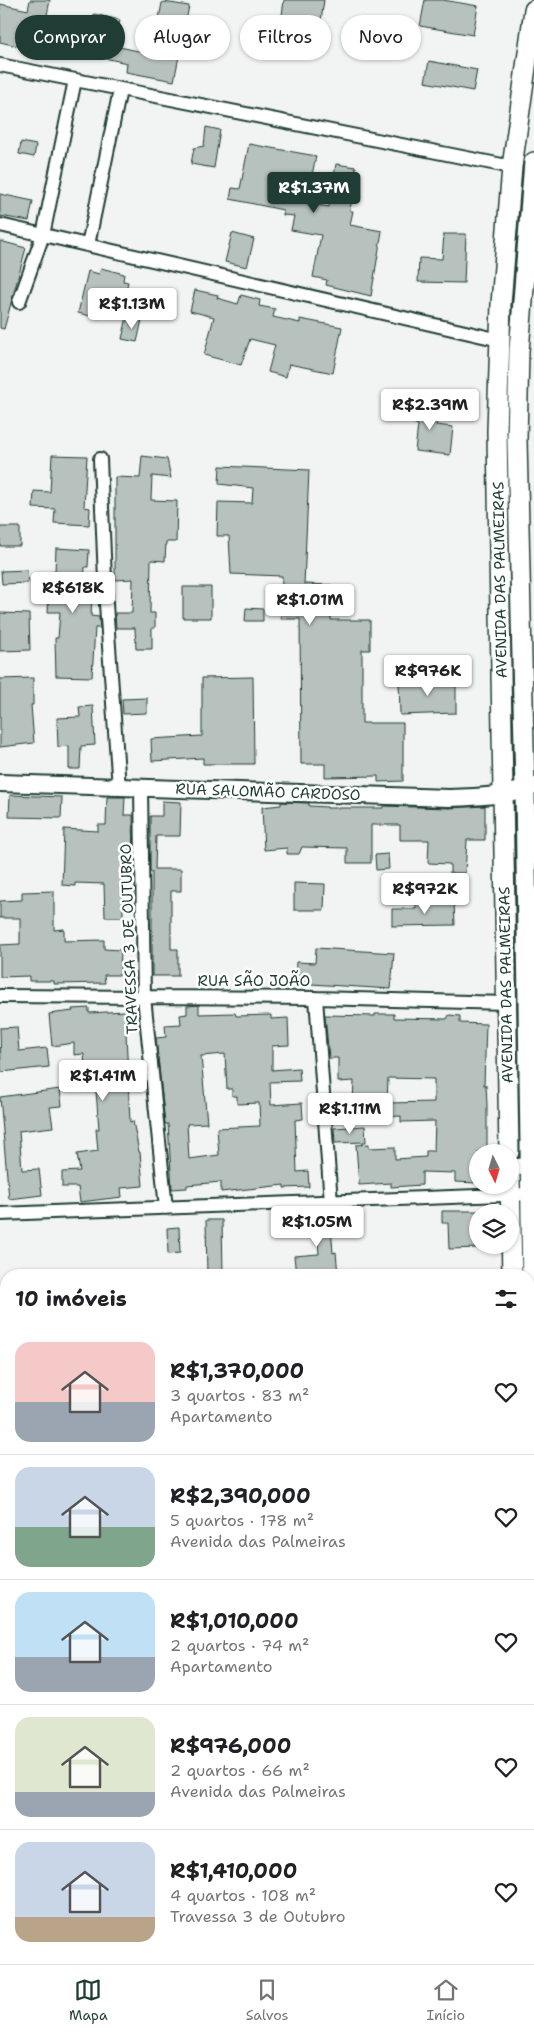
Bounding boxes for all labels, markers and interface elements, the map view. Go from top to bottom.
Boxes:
chip: Comprar [15,15,125,60]
chip: Alugar [135,15,230,60]
chip: Filtros [240,15,331,60]
chip: Novo [341,15,421,60]
pin: R$1.37M [268,172,360,214]
text: R$1.37M [278,177,350,198]
pin: R$1.13M [86,288,178,330]
text: R$1.13M [99,293,165,314]
pin: R$2.39M [384,388,476,431]
text: R$2.39M [392,394,468,415]
street label: AVENIDA DAS PALMEIRAS [488,481,512,679]
pin: R$618K [32,572,114,614]
text: R$618K [42,577,104,598]
pin: R$1.01M [264,584,356,626]
text: R$1.01M [276,589,344,610]
pin: R$976K [387,654,469,697]
text: R$976K [395,660,461,681]
street label: RUA SALOMÃO CARDOSO [175,777,361,805]
street label: TRAVESSA 3 DE OUTUBRO [116,843,142,1035]
pin: R$972K [384,872,466,915]
text: R$972K [392,878,458,899]
street label: AVENIDA DAS PALMEIRAS [494,886,518,1084]
street label: RUA SÃO JOÃO [198,969,310,991]
pin: R$1.41M [57,1060,149,1102]
text: R$1.41M [70,1065,136,1086]
pin: R$1.11M [304,1092,396,1135]
text: R$1.11M [319,1098,381,1119]
north arrow [469,1144,519,1194]
map controls [469,1144,519,1254]
button: layers [469,1204,519,1254]
pin: R$1.05M [271,1206,363,1248]
text: R$1.05M [282,1211,352,1232]
text: 10 imóveis [15,1285,127,1313]
icon: filters [492,1285,520,1313]
text: R$1,370,000 [170,1357,304,1385]
icon: home [55,1362,115,1422]
icon: heart [492,1378,520,1406]
text: 3 quartos · 83 m² [170,1385,309,1406]
text: Apartamento [170,1406,272,1427]
text: R$2,390,000 [170,1482,311,1510]
icon: home [55,1487,115,1547]
icon: heart [492,1503,520,1531]
text: 5 quartos · 178 m² [170,1510,314,1531]
text: Avenida das Palmeiras [170,1531,346,1552]
text: R$1,010,000 [170,1607,299,1635]
icon: home [55,1612,115,1672]
icon: heart [492,1628,520,1656]
text: 2 quartos · 74 m² [170,1635,309,1656]
text: Apartamento [170,1656,272,1677]
text: R$976,000 [170,1732,291,1760]
icon: home [55,1737,115,1797]
icon: heart [492,1753,520,1781]
text: 2 quartos · 66 m² [170,1760,310,1781]
text: Avenida das Palmeiras [170,1781,346,1802]
text: R$1,410,000 [170,1857,297,1885]
icon: home [55,1862,115,1922]
icon: heart [492,1878,520,1906]
text: 4 quartos · 108 m² [170,1885,316,1906]
text: Travessa 3 de Outubro [170,1906,346,1927]
tab: Mapa [69,1976,108,2024]
tab: Salvos [246,1976,289,2024]
tab: Início [427,1976,465,2024]

